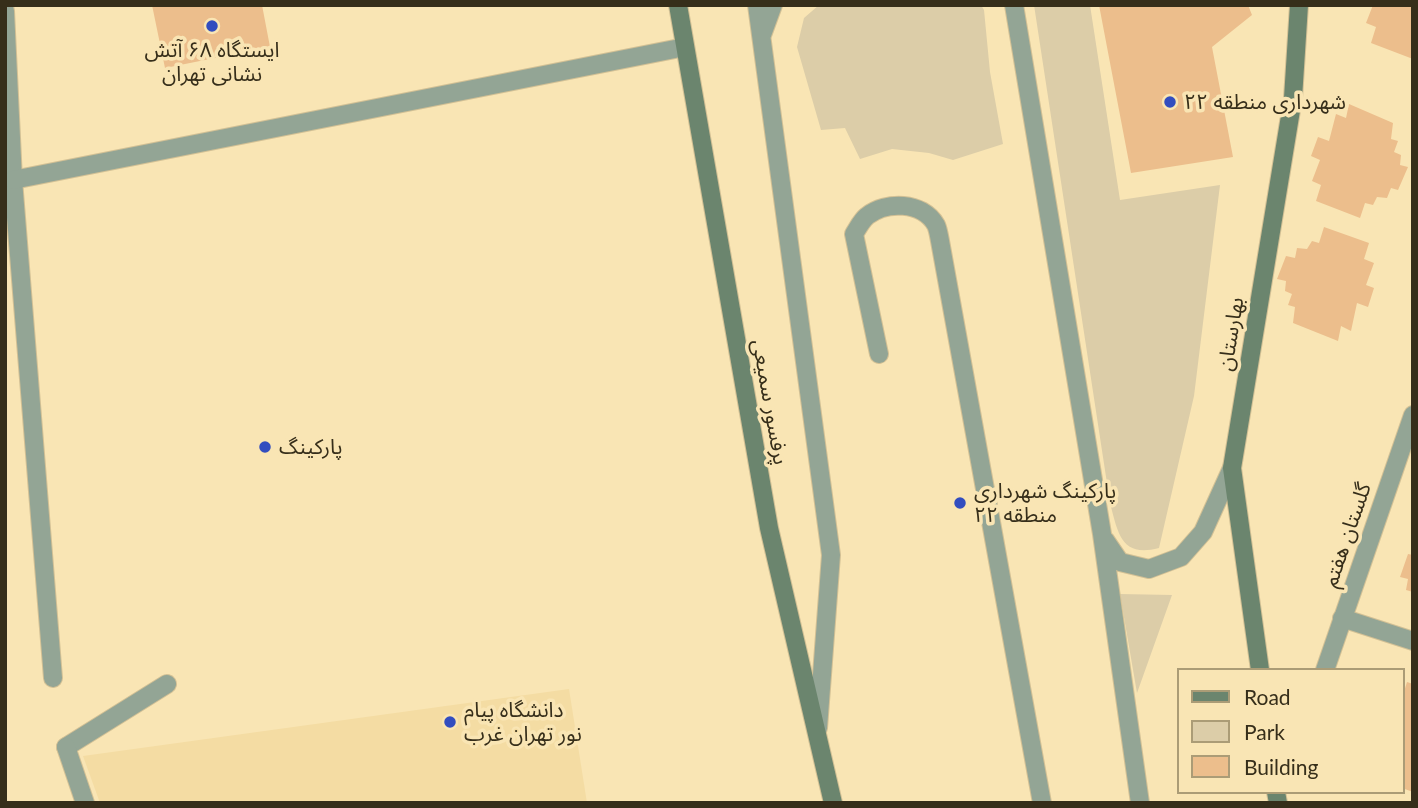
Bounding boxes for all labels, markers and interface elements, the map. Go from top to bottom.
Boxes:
marker: ایستگاه ۶۸ آتش نشانی تهران [204,18,220,34]
place label: ایستگاه ۶۸ آتش نشانی تهران [145,37,279,87]
place label: شهرداری منطقه ۲۲ [1184,89,1346,115]
marker: شهرداری منطقه ۲۲ [1162,94,1178,110]
street label: بهارستان [1213,295,1249,373]
street label: پرفسور سمیعی [747,337,793,467]
place label: پارکینگ [279,434,342,460]
marker: پارکینگ [257,439,273,455]
place label: پارکینگ شهرداری منطقه ۲۲ [974,478,1116,528]
street label: گلستان هفتم [1317,480,1377,590]
marker: پارکینگ شهرداری منطقه ۲۲ [952,495,968,511]
legend [1176,668,1404,794]
text: Road [1244,684,1291,709]
place label: دانشگاه پیام نور تهران غرب [464,697,582,747]
marker: دانشگاه پیام نور تهران غرب [442,714,458,730]
text: Park [1244,719,1285,744]
text: Building [1244,754,1319,779]

